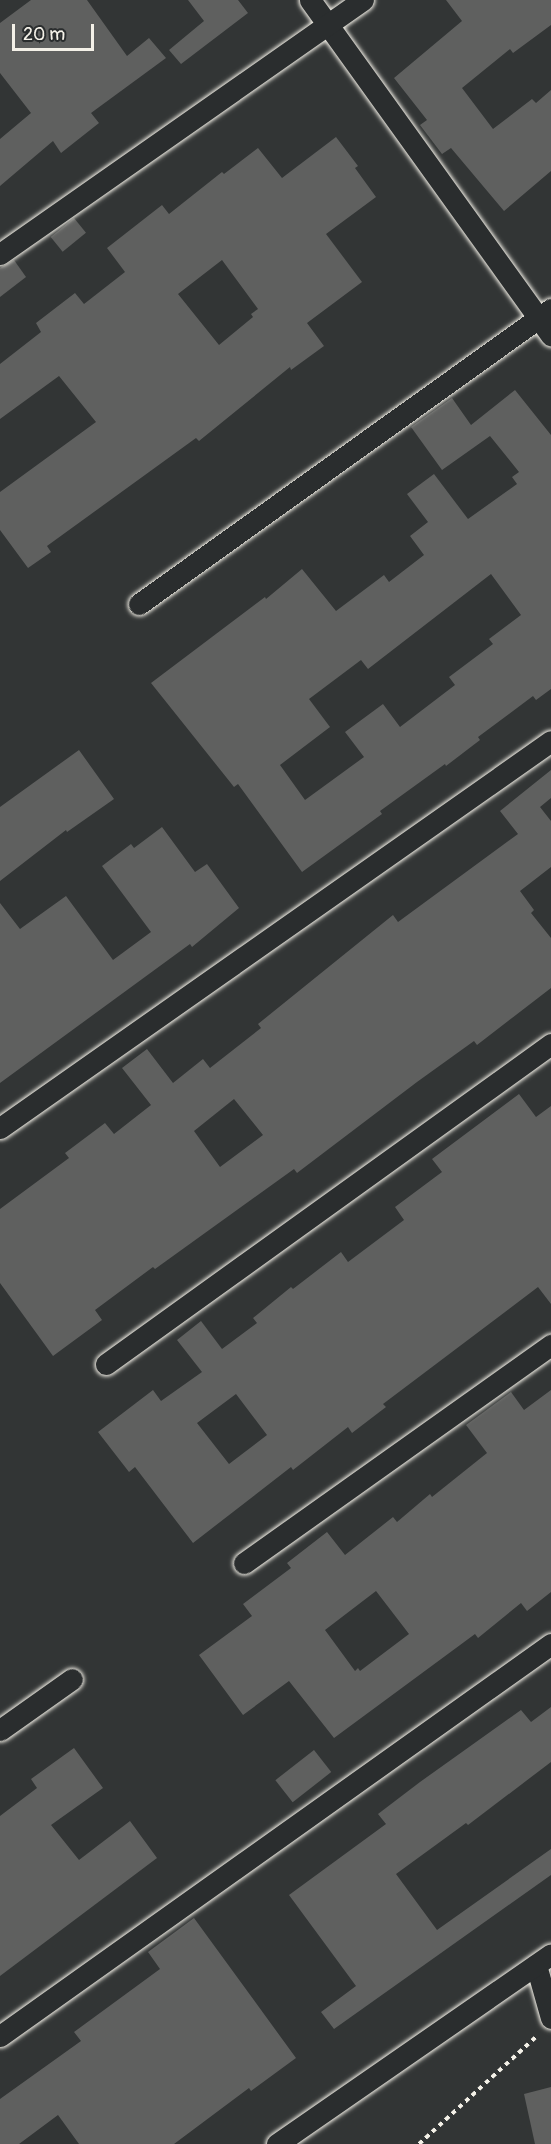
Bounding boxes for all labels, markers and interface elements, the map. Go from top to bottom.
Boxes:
scale bar [15,12,98,50]
text: 20 m [23,23,65,46]

